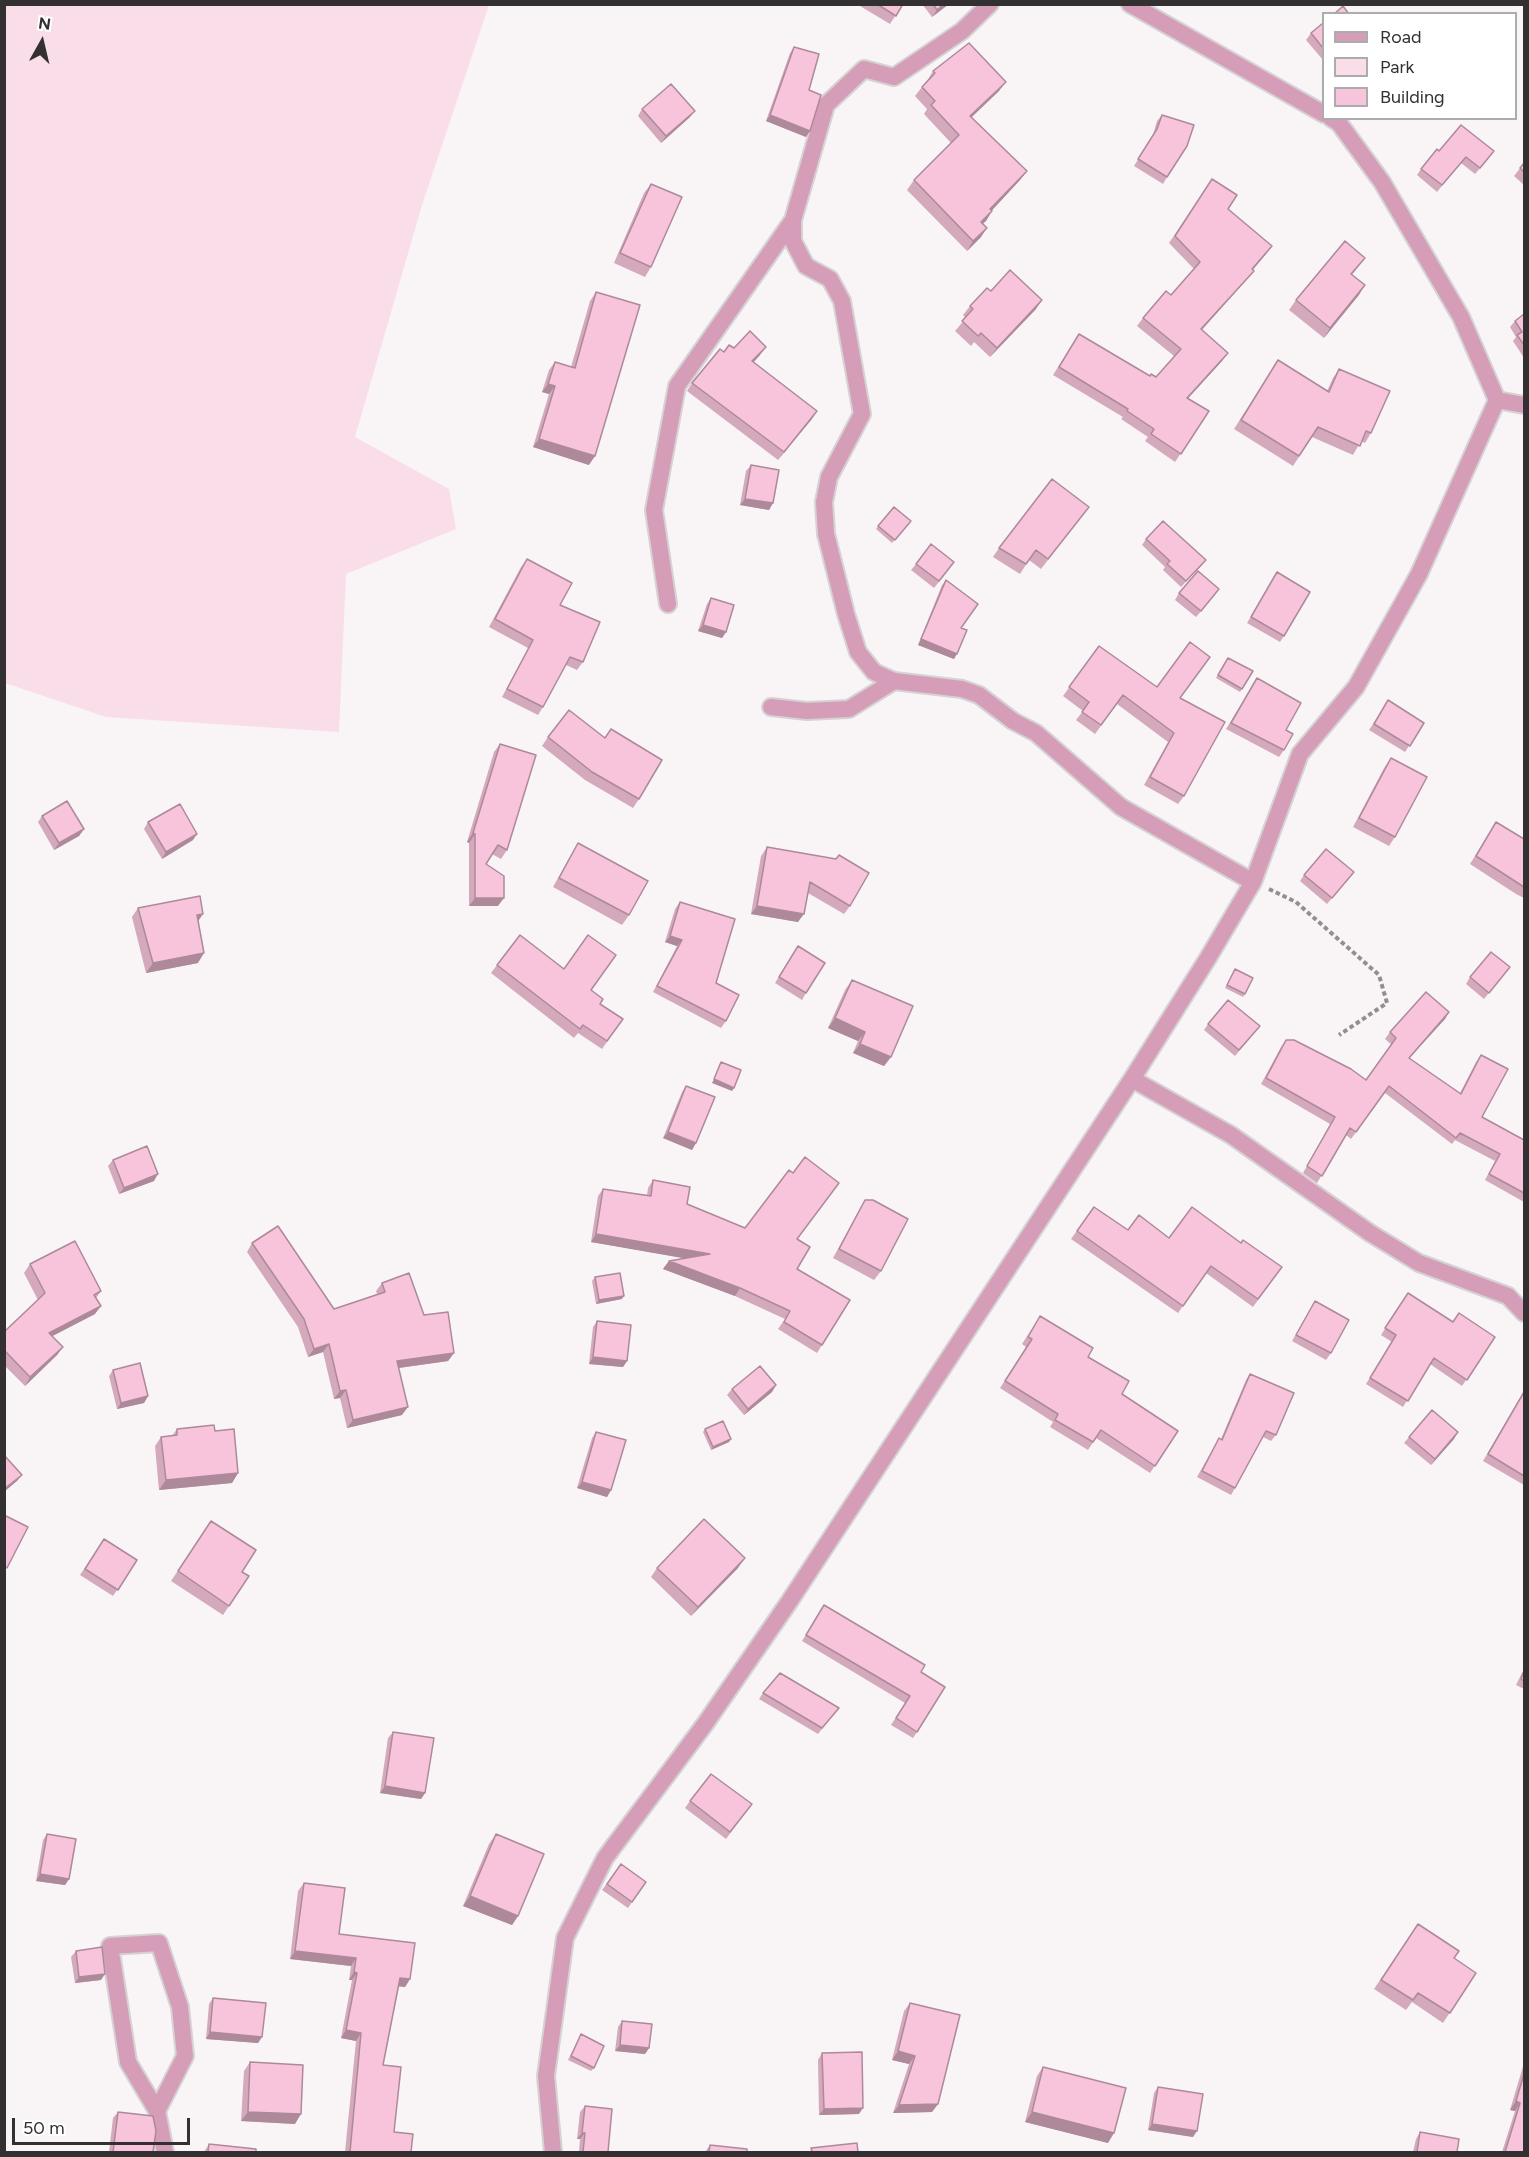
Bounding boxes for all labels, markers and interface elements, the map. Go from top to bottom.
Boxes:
north arrow [12,12,72,72]
legend [1322,12,1517,120]
text: N [37,13,52,34]
text: Road [1380,26,1421,48]
text: Park [1380,56,1414,78]
text: Building [1380,86,1445,108]
scale bar [15,2106,194,2144]
text: 50 m [23,2117,65,2139]

